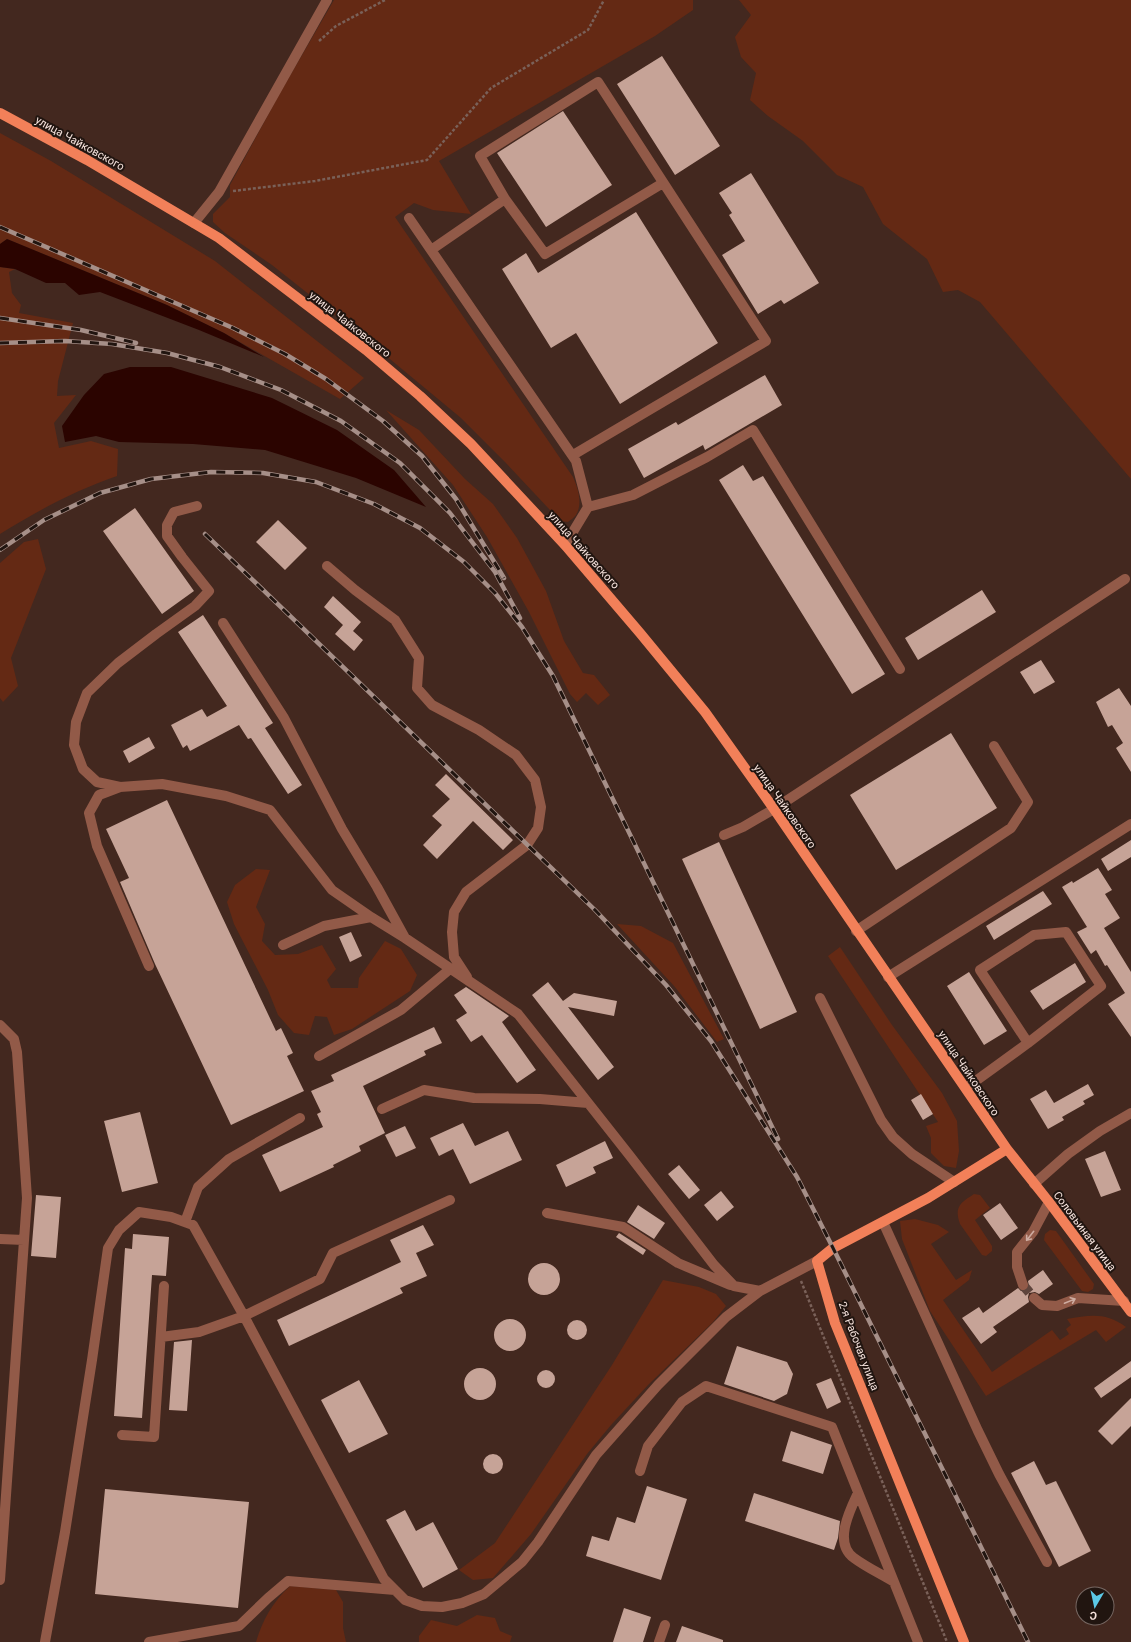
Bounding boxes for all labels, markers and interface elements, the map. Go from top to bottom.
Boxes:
street label: улица Чайковского [33,114,127,173]
street label: улица Чайковского [306,289,393,360]
street label: улица Чайковского [545,509,622,592]
street label: улица Чайковского [751,762,819,851]
street label: улица Чайковского [935,1028,1002,1118]
street label: Соловьиная улица [1051,1189,1119,1274]
one-way arrow [1025,1230,1034,1241]
one-way arrow [1063,1296,1075,1304]
street label: 2-я Рабочая улица [836,1300,881,1392]
north arrow [1075,1586,1115,1626]
text: С [1089,1608,1098,1622]

